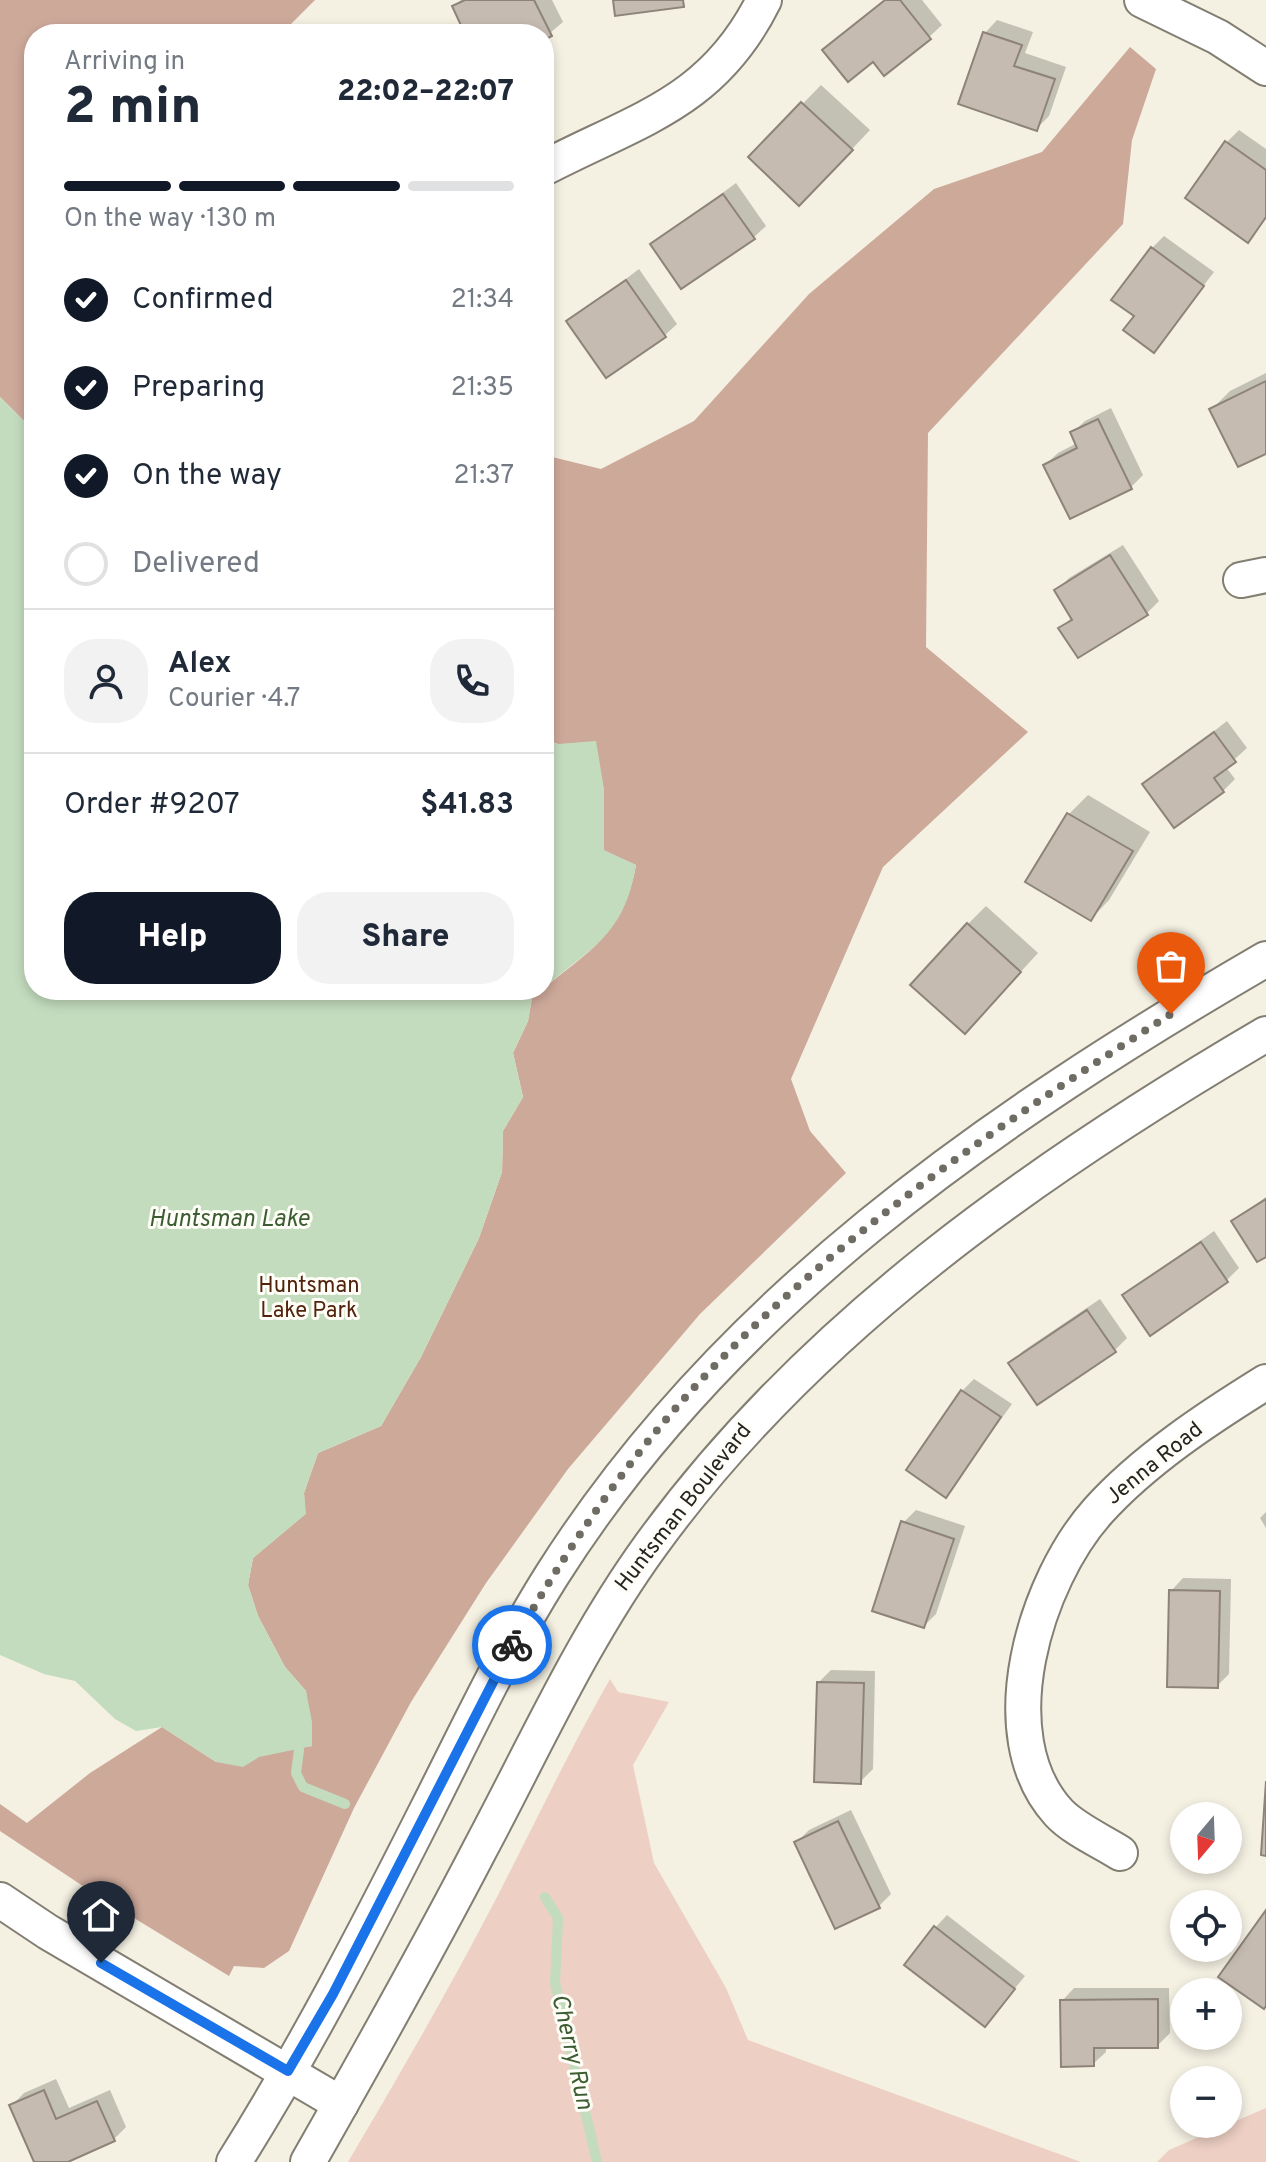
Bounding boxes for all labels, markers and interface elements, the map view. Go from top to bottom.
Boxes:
text: Arriving in [64,46,185,79]
text: 22:02–22:07 [337,74,514,111]
text: 2 min [64,76,202,142]
text: On the way · 130 m [64,203,276,236]
icon: check [64,278,108,322]
text: Confirmed [132,282,274,319]
text: 21:34 [451,284,514,317]
icon: check [64,366,108,410]
text: Preparing [132,370,265,407]
text: 21:35 [451,372,514,405]
icon: check [64,454,108,498]
text: On the way [132,458,282,495]
text: 21:37 [454,460,514,493]
text: Delivered [132,546,260,583]
button: person [64,639,148,723]
button: phone [430,639,514,723]
text: Alex [168,646,232,683]
text: Courier · 4.7 [168,683,300,716]
text: Order #9207 [64,787,240,824]
text: $41.83 [420,787,514,824]
button: Help [64,892,281,984]
button: Share [297,892,514,984]
pin [1137,932,1205,1014]
icon: bag [1149,944,1193,988]
water label: Huntsman Lake [149,1205,310,1235]
park label: Huntsman Lake Park [258,1273,360,1325]
street label: Jenna Road [1101,1417,1209,1511]
street label: Huntsman Boulevard [610,1418,758,1598]
courier [472,1605,552,1685]
icon: bike [490,1623,534,1667]
north arrow [1170,1802,1242,1874]
map controls [1170,1802,1242,2138]
pin [67,1881,135,1963]
button: locate [1170,1890,1242,1962]
icon: home [79,1893,123,1937]
button: + [1170,1978,1242,2050]
water label: Cherry Run [543,1991,599,2113]
button: − [1170,2066,1242,2138]

